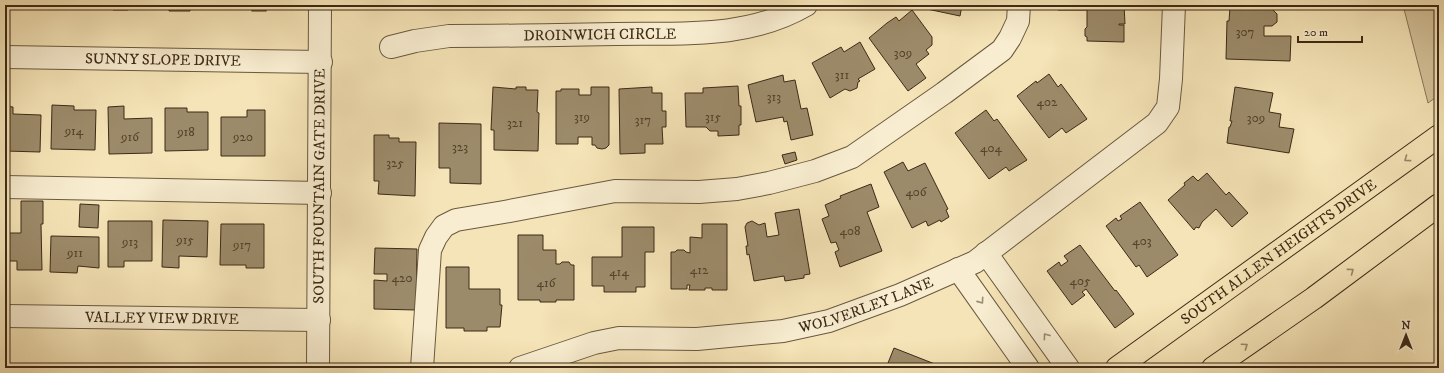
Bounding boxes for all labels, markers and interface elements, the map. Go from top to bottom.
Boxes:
scale bar [1298,18,1362,44]
house number: 307 [1236,24,1254,40]
street label: DROINWICH CIRCLE [523,25,677,45]
text: 20 m [1304,25,1328,40]
house number: 309 [894,45,912,61]
street label: SUNNY SLOPE DRIVE [85,49,241,71]
house number: 311 [835,67,849,83]
street label: SOUTH FOUNTAIN GATE DRIVE [309,68,330,304]
house number: 313 [767,89,781,105]
house number: 402 [1037,94,1058,110]
house number: 319 [574,109,590,125]
house number: 315 [705,109,722,125]
house number: 309 [1247,110,1265,126]
house number: 317 [635,112,651,128]
house number: 321 [507,115,523,131]
house number: 914 [64,123,84,139]
house number: 918 [176,124,195,140]
house number: 916 [120,129,140,145]
house number: 920 [232,129,253,145]
house number: 323 [452,139,468,155]
house number: 404 [980,140,1002,156]
one-way arrow [1405,154,1412,161]
house number: 325 [386,155,404,171]
street label: SOUTH ALLEN HEIGHTS DRIVE [1177,175,1381,329]
house number: 406 [905,184,928,200]
house number: 408 [840,223,861,239]
house number: 915 [175,232,194,248]
house number: 403 [1132,233,1152,249]
house number: 913 [121,234,138,250]
house number: 917 [232,237,251,253]
house number: 911 [66,245,83,261]
house number: 412 [690,262,709,278]
house number: 414 [609,264,629,280]
one-way arrow [1347,268,1354,275]
house number: 420 [392,270,412,286]
street label: WOLVERLEY LANE [796,272,937,338]
house number: 405 [1070,273,1091,289]
house number: 416 [537,275,557,291]
one-way arrow [976,297,984,304]
street label: VALLEY VIEW DRIVE [84,308,239,329]
north arrow [1386,315,1426,355]
text: N [1401,319,1411,333]
one-way arrow [1043,333,1051,340]
one-way arrow [1241,344,1248,351]

